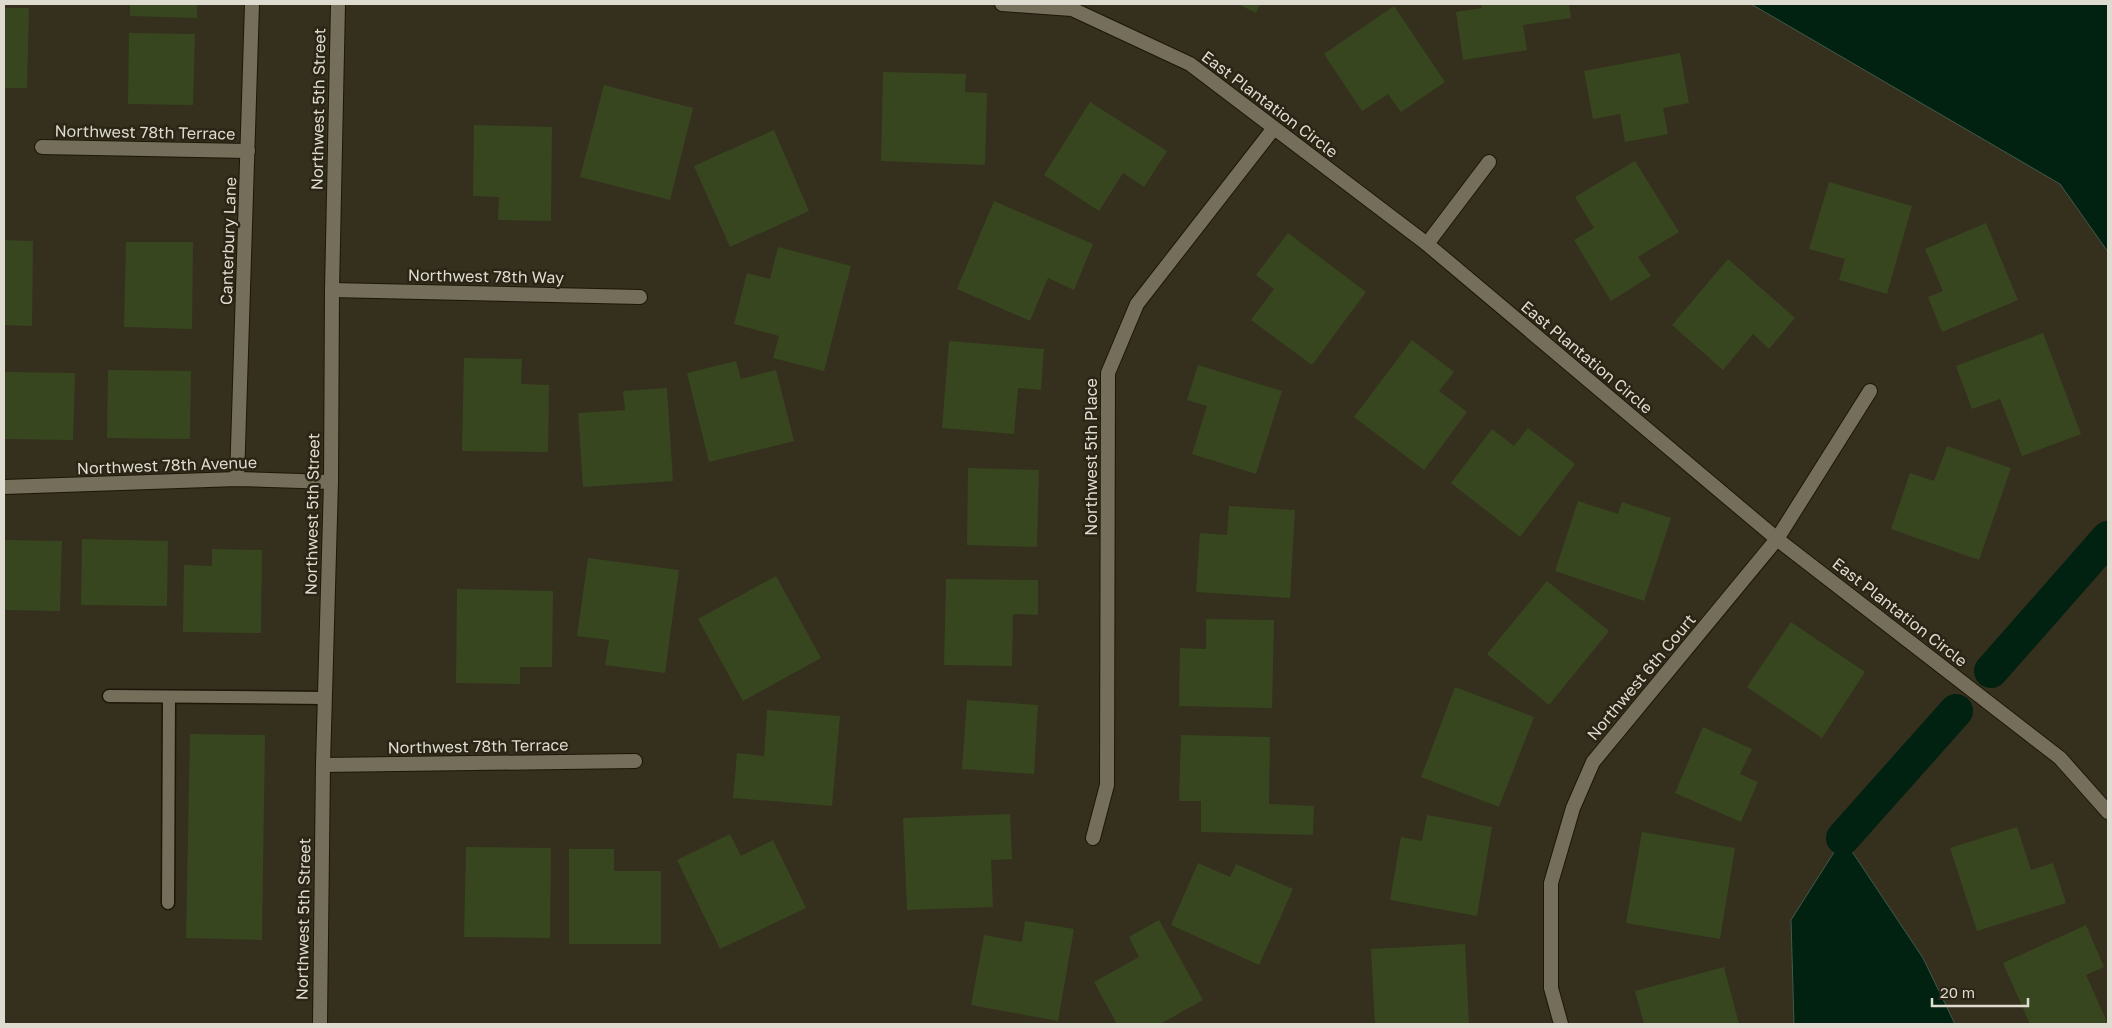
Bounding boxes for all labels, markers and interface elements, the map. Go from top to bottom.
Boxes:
street label: Northwest 5th Street [307,28,329,190]
street label: East Plantation Circle [1198,46,1342,162]
street label: Northwest 78th Terrace [54,120,236,144]
street label: Canterbury Lane [216,177,240,305]
street label: Northwest 78th Way [408,265,564,287]
street label: East Plantation Circle [1517,296,1657,418]
street label: Northwest 5th Place [1081,378,1101,536]
street label: Northwest 5th Street [301,433,323,595]
street label: Northwest 78th Avenue [77,452,257,478]
street label: East Plantation Circle [1829,553,1971,671]
street label: Northwest 6th Court [1582,610,1700,744]
street label: Northwest 78th Terrace [387,734,569,758]
street label: Northwest 5th Street [292,838,314,1000]
scale bar [1932,976,2028,1008]
text: 20 m [1940,983,1975,1001]

